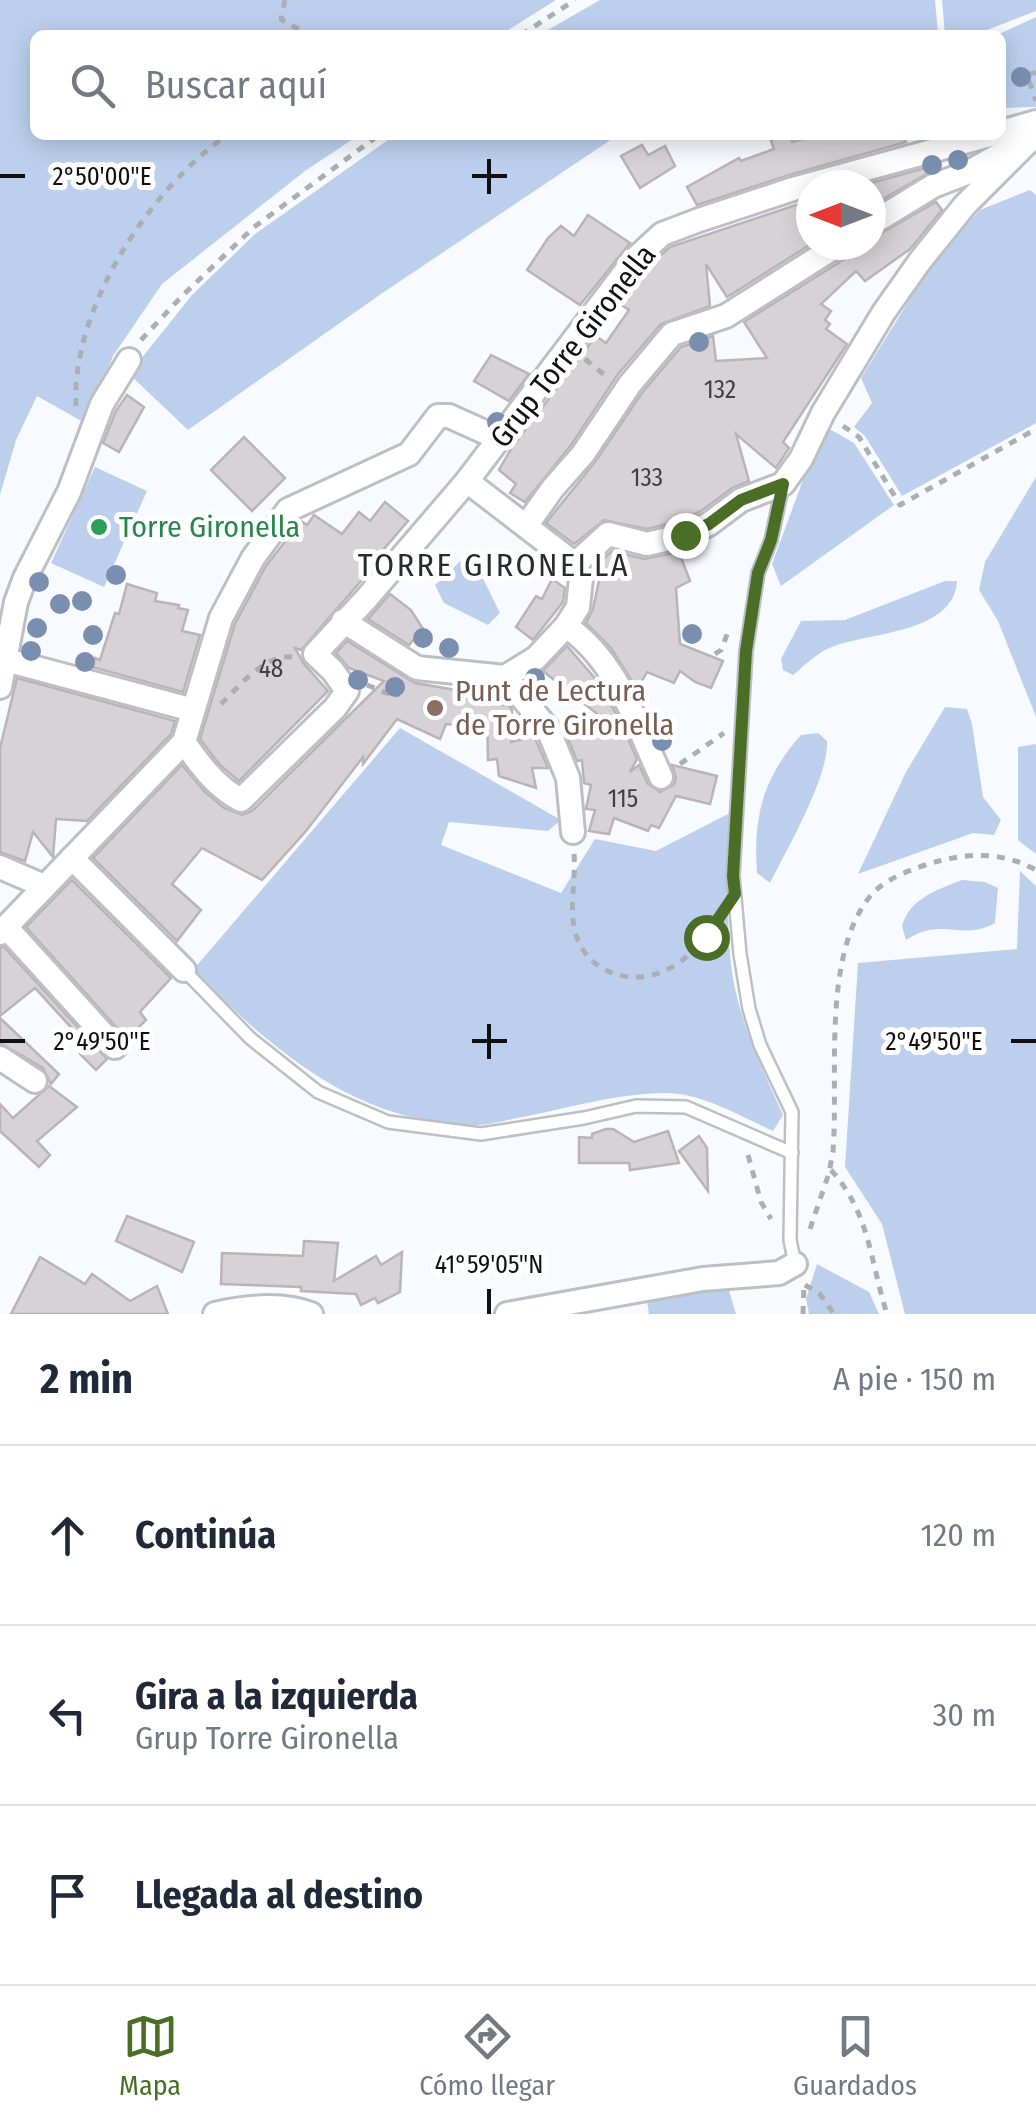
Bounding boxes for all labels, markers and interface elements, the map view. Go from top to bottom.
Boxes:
search box [30,30,1006,140]
icon: search [65,58,120,113]
text: Buscar aquí [145,62,327,108]
text: 2°50'00"E [53,162,151,192]
north arrow [796,170,886,260]
street label: Grup Torre Gironella [483,237,663,455]
house number: 132 [704,375,736,405]
house number: 133 [631,463,663,493]
place label: Torre Gironella [119,509,300,545]
route end [663,513,709,559]
marker: Torre Gironella [88,516,110,538]
district label: TORRE GIRONELLA [358,546,630,584]
house number: 48 [259,654,283,684]
place label: Punt de Lectura de Torre Gironella [455,673,674,743]
marker: Punt de Lectura de Torre Gironella [424,697,446,719]
house number: 115 [608,784,638,814]
route start [684,915,730,961]
text: 2°49'50"E [53,1027,151,1057]
text: 2°49'50"E [885,1027,983,1057]
text: 41°59'05"N [435,1250,543,1280]
text: 2 min [40,1354,133,1404]
text: A pie · 150 m [833,1360,996,1398]
icon: ahead [40,1508,95,1563]
text: Continúa [135,1512,276,1558]
text: 120 m [921,1516,996,1554]
text: Gira a la izquierda [135,1673,418,1719]
icon: left [40,1688,95,1743]
text: 30 m [933,1696,996,1734]
text: Grup Torre Gironella [135,1719,399,1757]
icon: arrive [40,1868,95,1923]
text: Llegada al destino [135,1872,423,1918]
tab: Mapa [119,2009,181,2102]
tab: Cómo llegar [419,2009,555,2102]
tab: Guardados [793,2009,917,2102]

